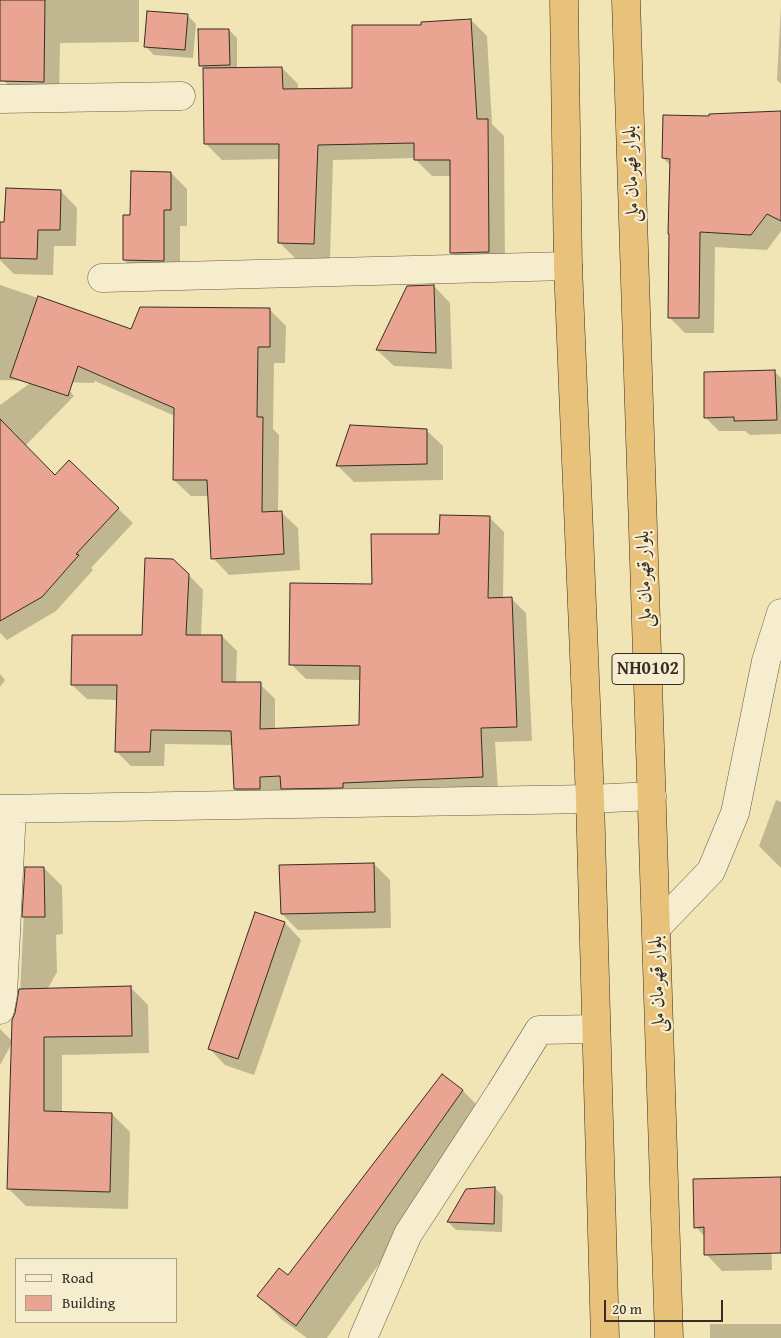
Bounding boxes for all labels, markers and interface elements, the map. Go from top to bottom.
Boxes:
street label: بلوار قهرمان ملی [619,125,645,223]
street label: بلوار قهرمان ملی [632,530,658,628]
road number: NH0102 [612,654,684,684]
street label: بلوار قهرمان ملی [645,935,671,1033]
legend [15,1258,178,1323]
text: Road [62,1267,93,1288]
scale bar [606,1290,725,1322]
text: Building [62,1292,115,1313]
text: 20 m [612,1298,642,1319]

